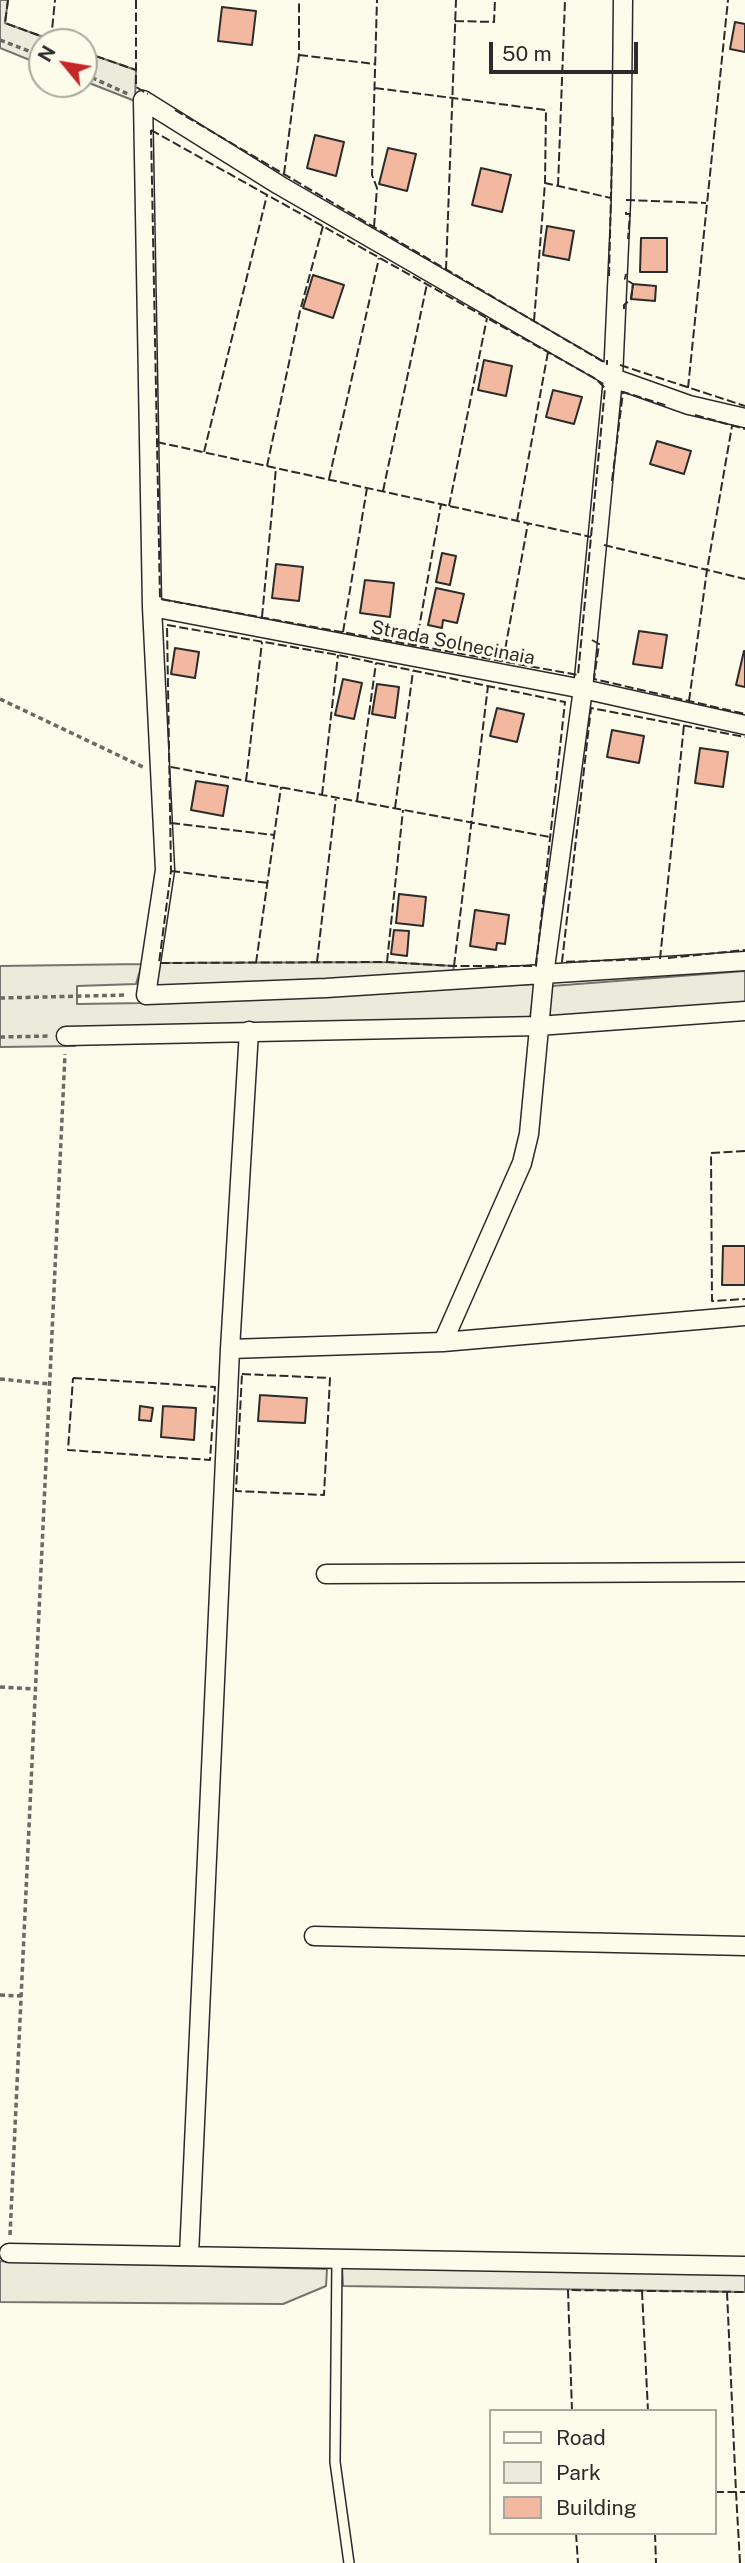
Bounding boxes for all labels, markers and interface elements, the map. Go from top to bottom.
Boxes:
north arrow [28,28,98,98]
scale bar [493,28,642,72]
text: 50 m [502,41,552,66]
text: N [33,42,60,65]
street label: Strada Solnecinaia [369,616,537,670]
legend [490,2409,717,2535]
text: Road [556,2425,606,2450]
text: Park [556,2460,601,2485]
text: Building [556,2495,637,2520]

